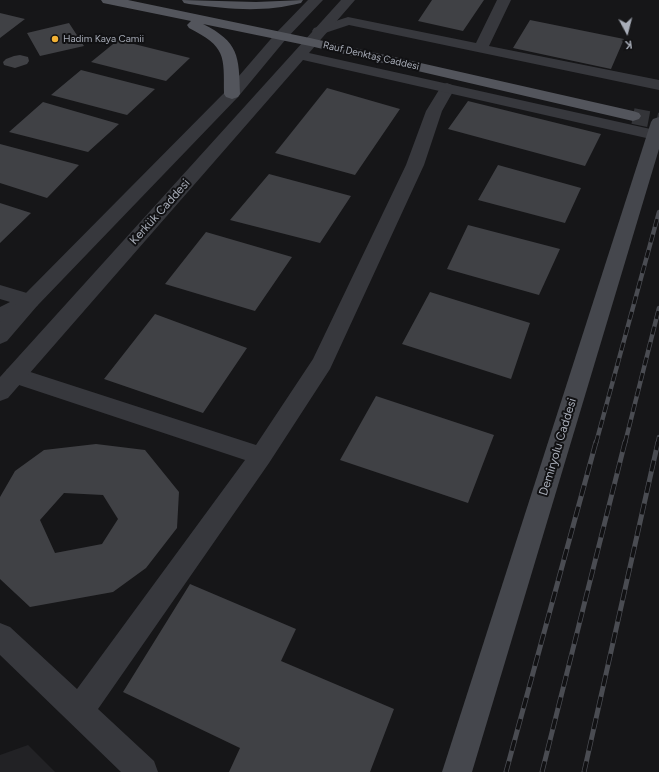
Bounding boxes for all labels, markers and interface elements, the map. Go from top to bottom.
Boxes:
north arrow [607,12,647,52]
place label: Hadim Kaya Camii [63,33,144,45]
marker: Hadim Kaya Camii [50,34,60,44]
text: K [624,38,633,51]
street label: Rauf Denktaş Caddesi [322,39,420,73]
street label: Kerkük Caddesi [127,176,193,248]
street label: Demiryolu Caddesi [536,397,580,497]

